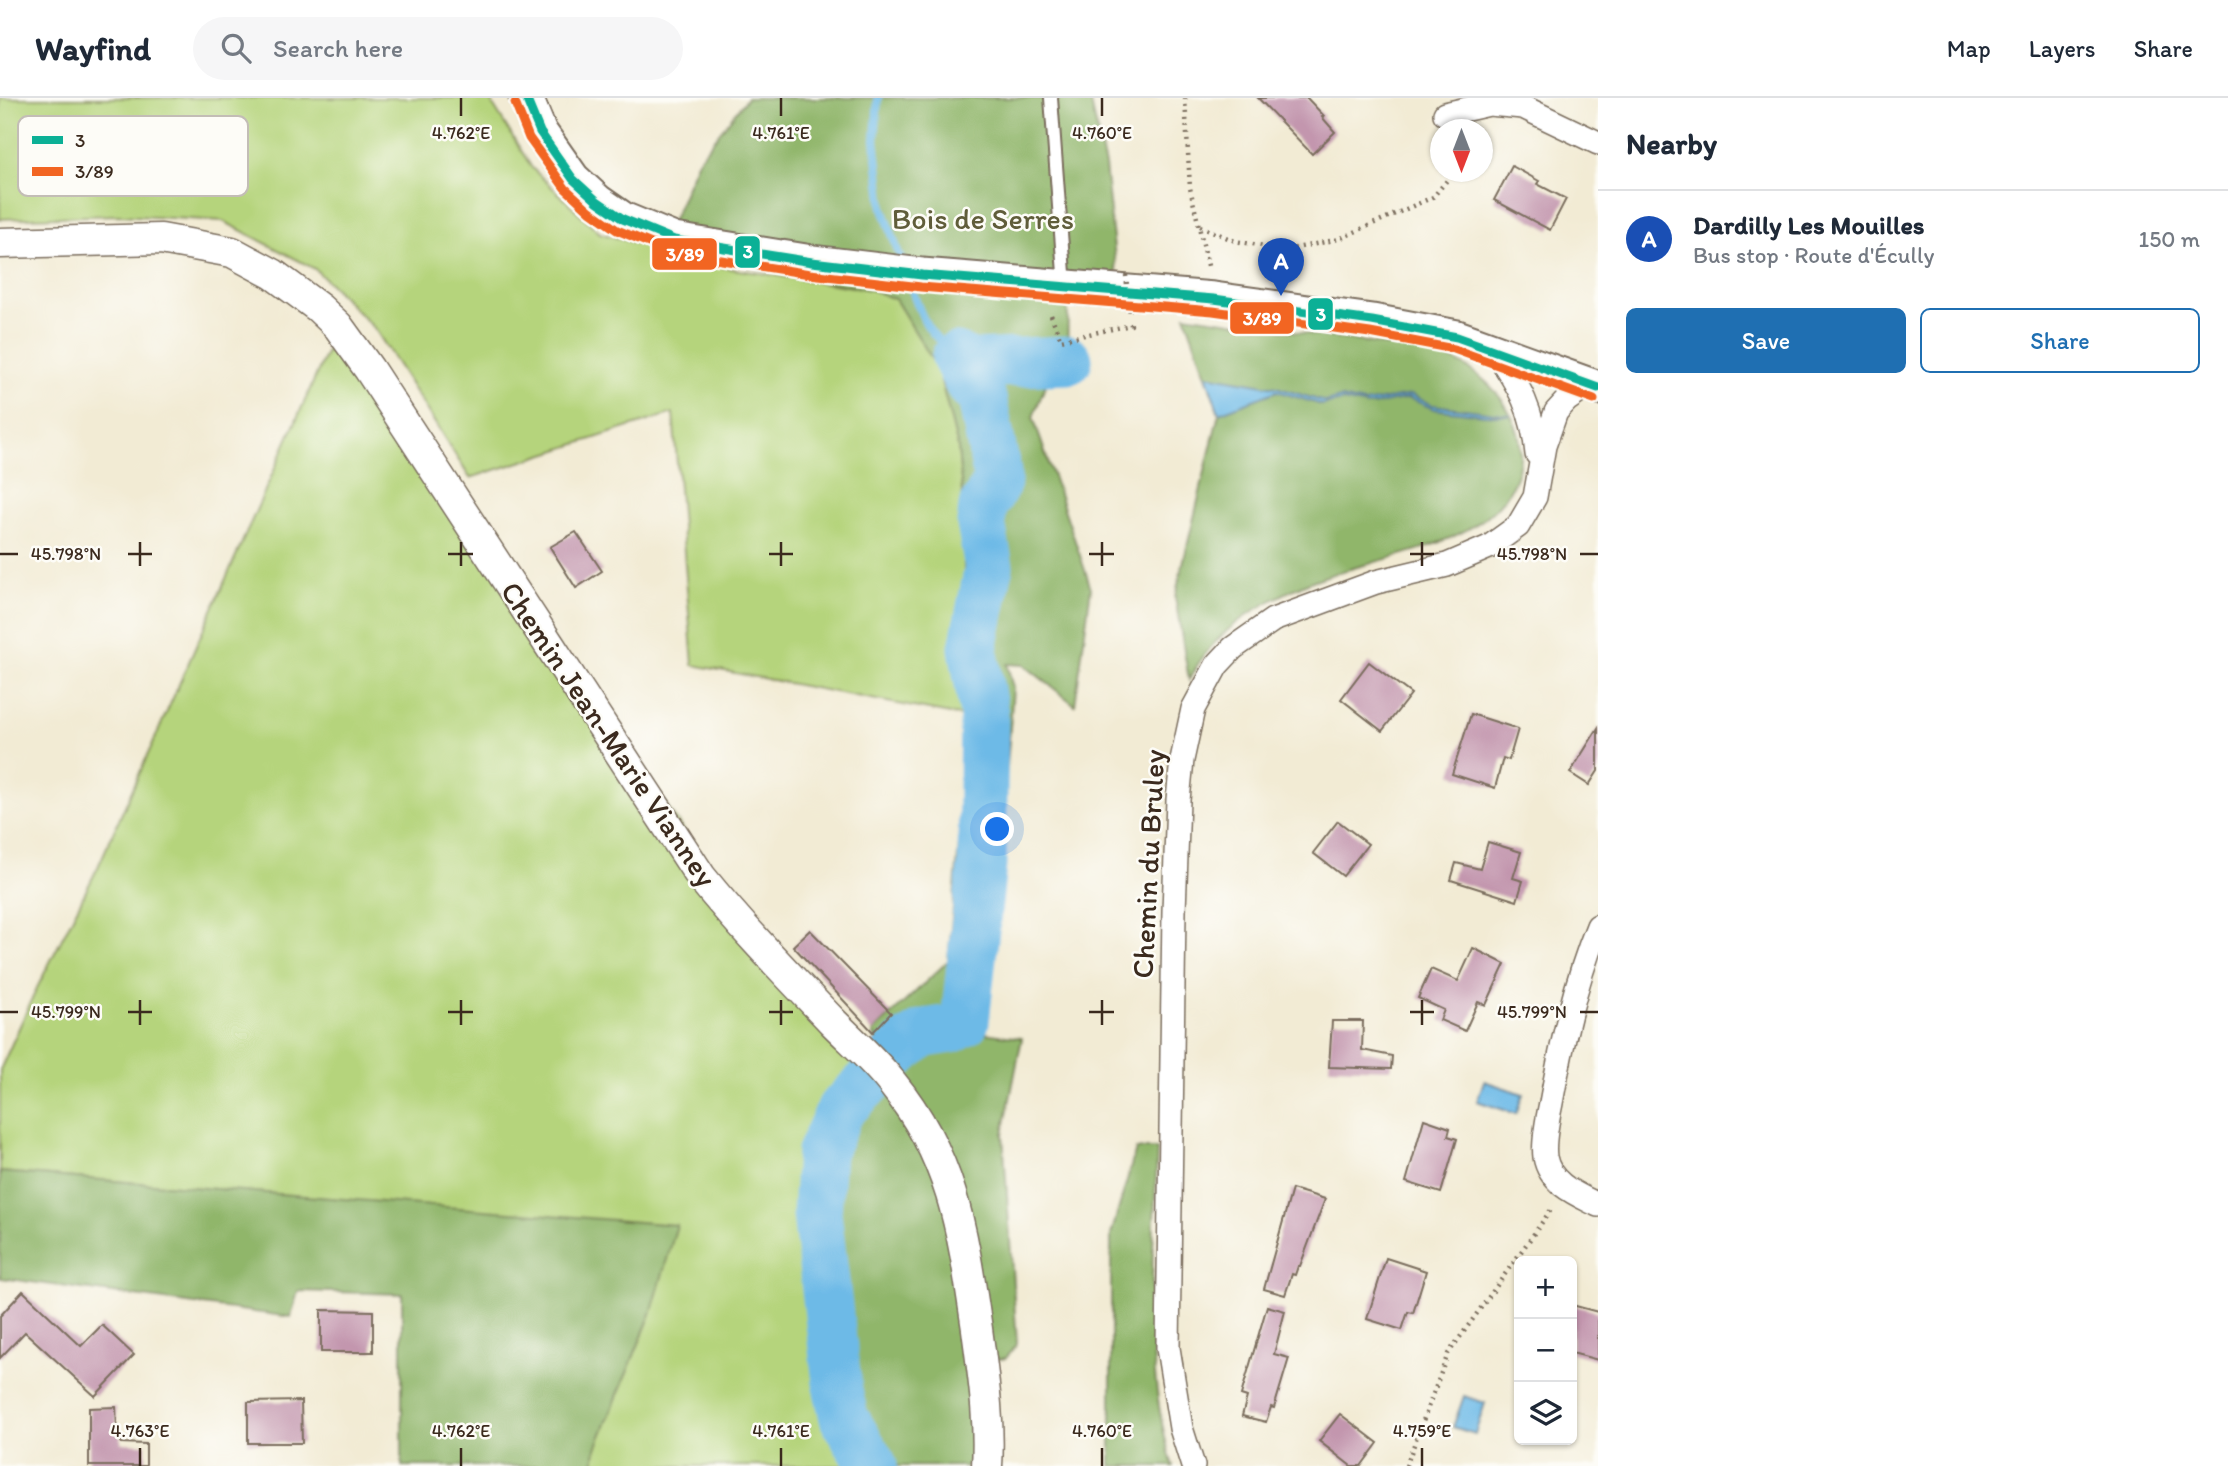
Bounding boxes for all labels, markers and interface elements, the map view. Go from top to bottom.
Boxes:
search box [193,17,683,80]
text: Wayfind [35,29,151,68]
icon: search [217,29,255,67]
text: Search here [273,32,403,64]
text: Map [1947,34,1991,63]
text: Layers [2029,34,2096,63]
text: Share [2134,34,2193,63]
legend [18,116,248,196]
north arrow [1430,119,1493,182]
text: 4.762°E [432,122,490,144]
text: 4.761°E [752,122,810,144]
text: 4.760°E [1072,122,1132,144]
text: Nearby [1626,125,1717,162]
text: 3 [75,129,85,152]
text: 3/89 [75,160,114,183]
park label: Bois de Serres [892,200,1074,237]
text: Dardilly Les Mouilles [1693,209,1925,241]
text: A [1642,225,1656,253]
text: 150 m [2139,225,2200,253]
line badge: 3 [734,235,761,269]
line badge: 3/89 [651,237,718,271]
pin: A [1258,238,1304,296]
text: 3 [743,240,753,263]
text: Bus stop · Route d'Écully [1693,241,1934,269]
text: 3/89 [666,243,704,266]
line badge: 3 [1307,297,1334,331]
line badge: 3/89 [1229,301,1295,335]
text: 3 [1316,303,1326,326]
text: 3/89 [1243,307,1281,330]
button: Save [1626,308,1906,373]
button: Share [1920,308,2200,373]
text: 45.798°N [31,543,101,565]
text: 45.798°N [1497,543,1567,565]
street label: Chemin Jean-Marie Vianney [493,574,725,894]
street label: Chemin du Bruley [1124,748,1172,980]
your location [980,812,1014,846]
text: 45.799°N [31,1001,101,1023]
text: 45.799°N [1497,1001,1567,1023]
map controls [1514,1256,1577,1445]
button: + [1514,1256,1577,1319]
button: − [1514,1319,1577,1382]
button: layers [1514,1382,1577,1445]
text: 4.763°E [111,1420,169,1442]
text: 4.762°E [432,1420,490,1442]
text: 4.761°E [752,1420,810,1442]
text: 4.760°E [1072,1420,1132,1442]
text: 4.759°E [1393,1420,1451,1442]

